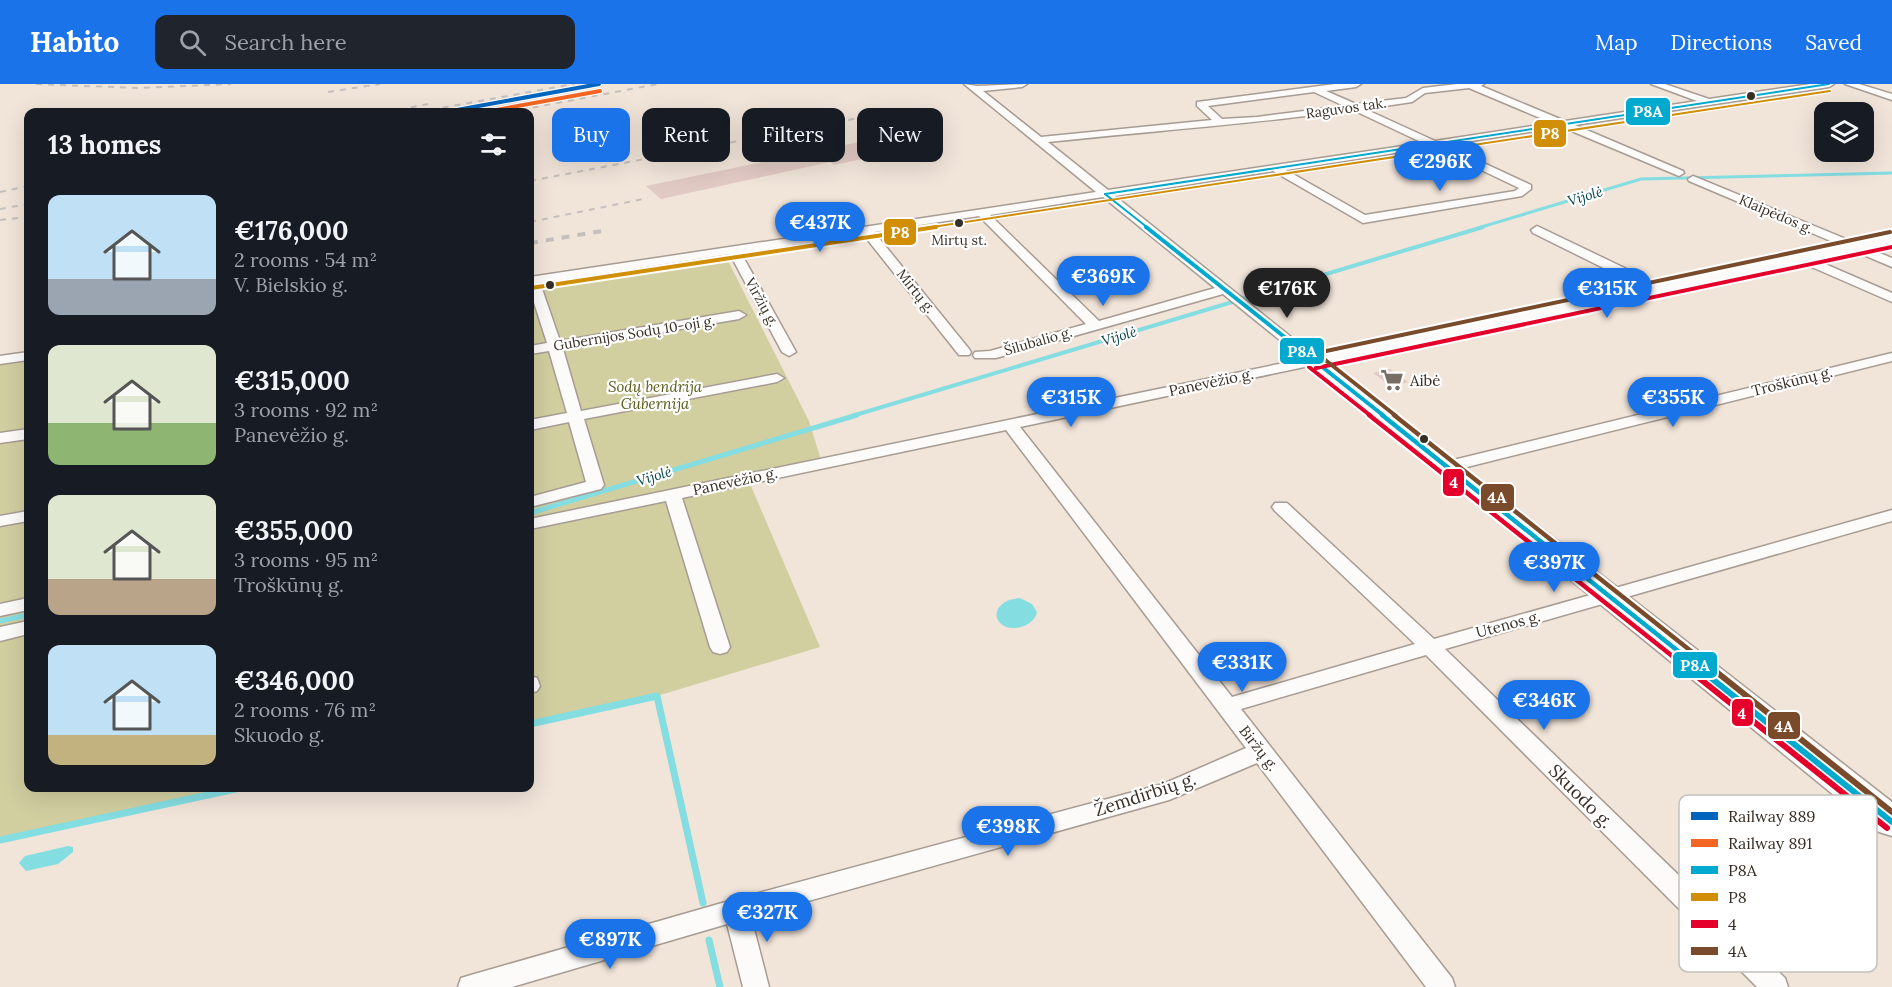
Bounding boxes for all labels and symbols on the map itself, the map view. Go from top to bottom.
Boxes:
unlabelled marker [1745,90,1757,102]
street label: Raguvos tak. [1305,93,1387,123]
line badge: P8A [1625,97,1671,126]
text: P8A [1633,101,1663,121]
line badge: P8 [1533,119,1567,148]
text: P8 [1540,123,1560,143]
pin: €296K [1398,141,1482,192]
water label: Vijolė [1565,182,1605,210]
street label: Klaipėdos g. [1736,190,1816,238]
pin: €437K [778,202,862,253]
marker: Mirtų st. [953,217,965,229]
line badge: P8 [883,218,917,246]
text: P8 [890,222,910,242]
place label: Mirtų st. [931,231,987,249]
pin: €369K [1061,256,1145,307]
street label: Mirtų g. [893,265,939,317]
pin: €176K [1245,268,1329,319]
pin: €315K [1565,268,1649,319]
street label: Viržių g. [741,273,783,330]
unlabelled marker [544,279,556,291]
street label: Gubernijos Sodų 10-oji g. [552,311,716,355]
water label: Vijolė [1099,322,1139,350]
street label: Šilubalio g. [1002,323,1074,359]
line badge: P8A [1279,337,1325,365]
text: P8A [1287,341,1317,361]
street label: Troškūnų g. [1750,362,1834,400]
street label: Panevėžio g. [1167,364,1255,400]
supermarket icon: Aibė [1379,367,1405,393]
place label: Aibė [1409,371,1440,390]
park label: Sodų bendrija Gubernija [608,377,703,413]
pin: €315K [1029,377,1113,428]
pin: €355K [1631,377,1715,428]
unlabelled marker [1418,433,1430,445]
water label: Vijolė [634,462,674,490]
street label: Panevėžio g. [691,463,779,499]
line badge: 4 [1442,468,1465,497]
text: 4 [1450,472,1459,492]
line badge: 4A [1480,483,1515,512]
text: 4A [1487,487,1507,507]
pin: €397K [1512,542,1596,593]
street label: Utenos g. [1474,606,1542,642]
pin: €331K [1200,642,1284,693]
line badge: P8A [1672,651,1718,679]
text: P8A [1680,655,1710,675]
pin: €346K [1502,680,1586,731]
line badge: 4 [1731,698,1754,727]
text: 4 [1738,703,1747,723]
line badge: 4A [1767,711,1801,740]
text: 4A [1774,716,1794,736]
street label: Biržų g. [1235,721,1283,775]
street label: Skuodo g. [1544,759,1618,833]
street label: Žemdirbių g. [1091,767,1199,821]
legend [1679,795,1877,972]
pin: €398K [966,806,1050,857]
text: Railway 889 [1728,806,1816,826]
text: Railway 891 [1728,833,1813,853]
text: P8A [1728,860,1758,880]
text: P8 [1728,887,1747,907]
pin: €327K [725,892,809,943]
text: 4 [1728,914,1737,934]
pin: €897K [568,919,652,970]
text: 4A [1728,941,1748,961]

